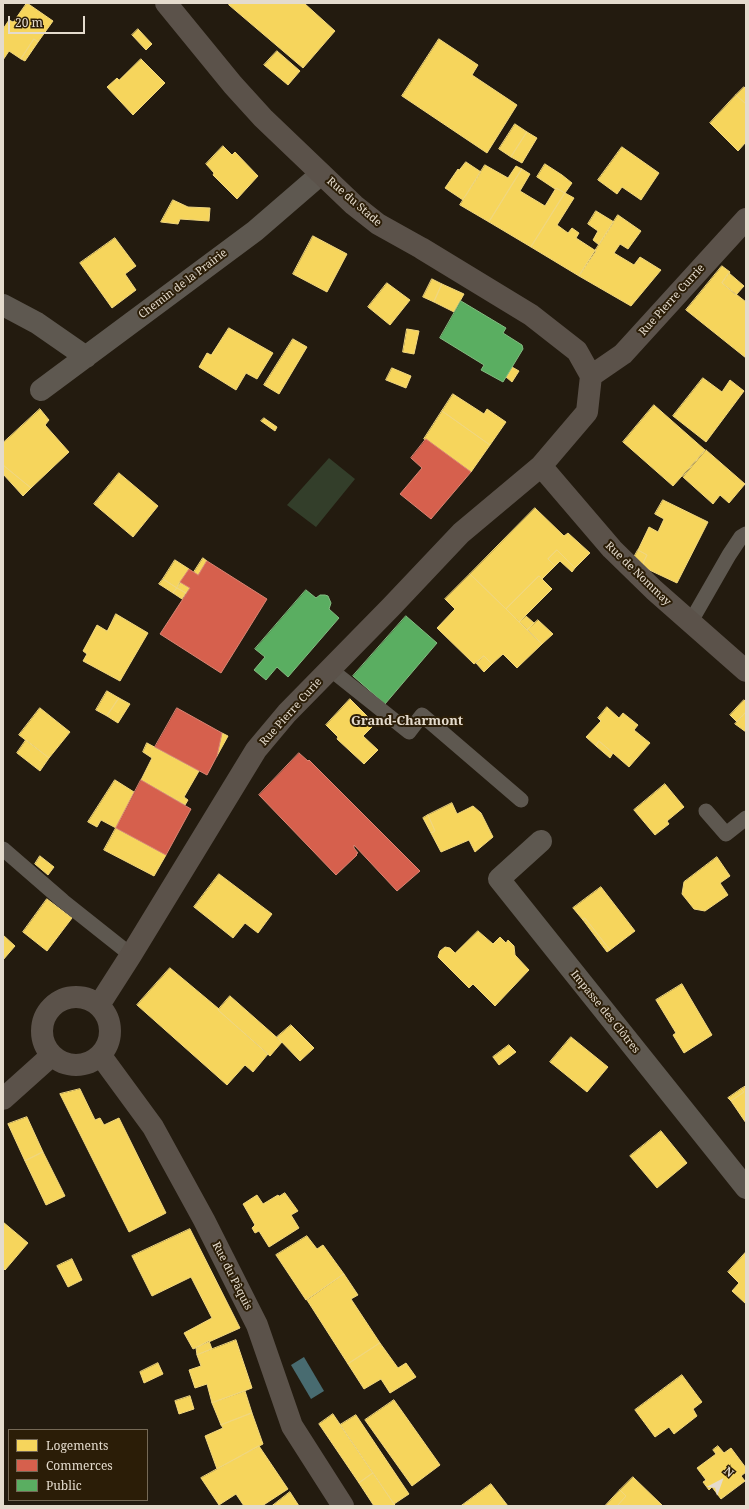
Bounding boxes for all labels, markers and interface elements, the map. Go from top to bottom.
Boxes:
scale bar [10,8,87,34]
text: 20 m [15,14,43,31]
street label: Rue du Stade [324,175,384,229]
street label: Chemin de la Prairie [136,246,230,322]
street label: Rue Pierre Currie [636,262,708,338]
street label: Rue de Nommay [602,539,674,609]
street label: Rue Pierre Curie [257,675,325,749]
district label: Grand-Charmont [351,713,463,729]
street label: Impasse des Clôtres [567,968,643,1056]
street label: Rue du Pâquis [209,1240,255,1312]
legend [8,1429,148,1501]
text: Logements [46,1437,108,1454]
text: Commerces [46,1457,113,1474]
north arrow [701,1461,741,1501]
text: N [721,1463,737,1480]
text: Public [46,1477,82,1494]

